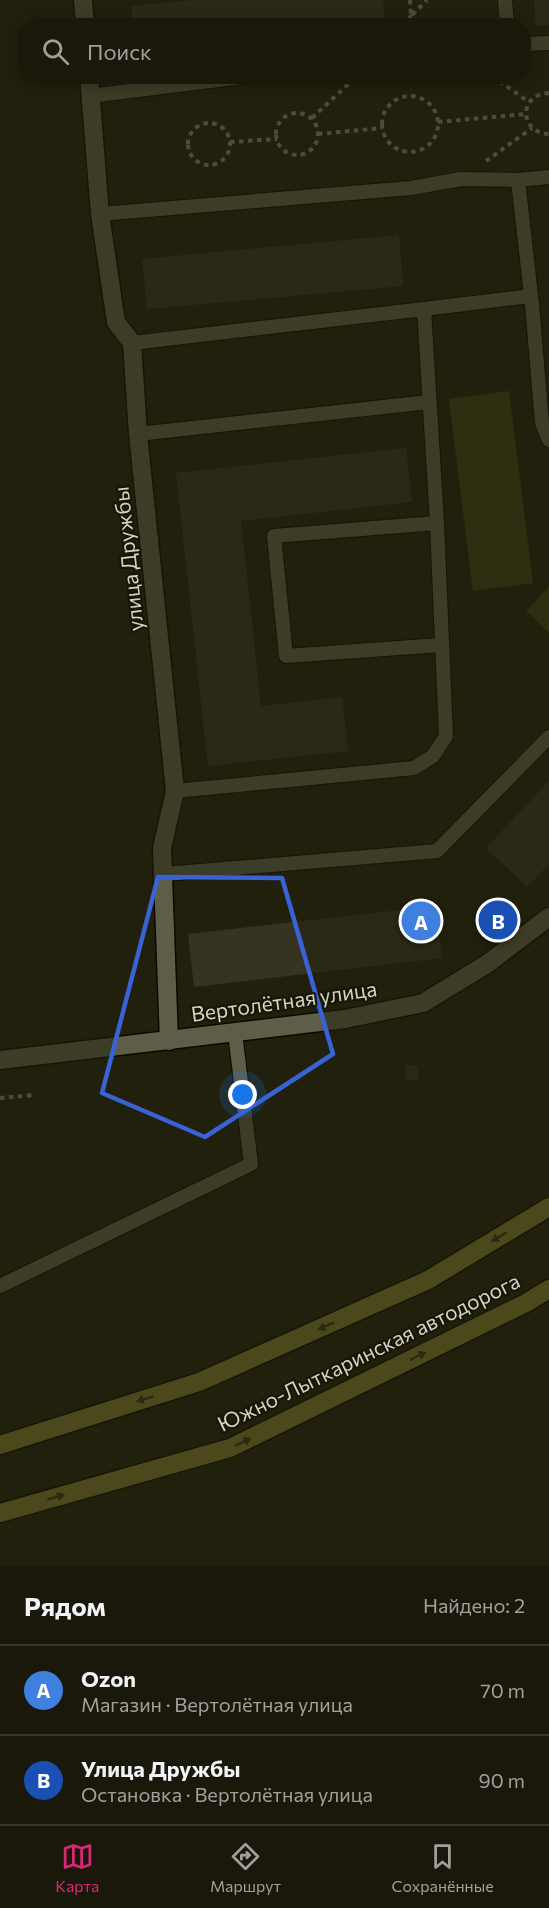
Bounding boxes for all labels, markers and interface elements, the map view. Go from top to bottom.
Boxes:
search box [18,18,531,84]
icon: search [39,35,72,68]
text: Поиск [87,38,152,65]
street label: улица Дружбы [107,486,148,633]
pin: A [402,898,440,944]
pin: B [478,898,518,942]
street label: Вертолётная улица [189,975,378,1026]
your location [228,1080,257,1109]
one-way arrow [490,1232,507,1242]
street label: Южно-Лыткаринская автодорога [213,1267,524,1436]
one-way arrow [317,1321,334,1330]
one-way arrow [410,1351,427,1361]
one-way arrow [136,1395,154,1404]
one-way arrow [235,1437,252,1446]
one-way arrow [47,1492,65,1501]
text: Рядом [24,1590,106,1621]
text: Найдено: 2 [423,1593,525,1617]
text: Ozon [81,1665,136,1692]
text: A [36,1678,51,1702]
text: 70 m [480,1678,525,1702]
text: Магазин · Вертолётная улица [81,1692,353,1716]
text: Улица Дружбы [81,1755,241,1782]
text: B [37,1768,50,1792]
text: 90 m [479,1768,525,1792]
text: Остановка · Вертолётная улица [81,1782,373,1806]
tab: Карта [55,1840,99,1895]
tab: Маршрут [210,1840,281,1895]
tab: Сохранённые [392,1840,494,1895]

